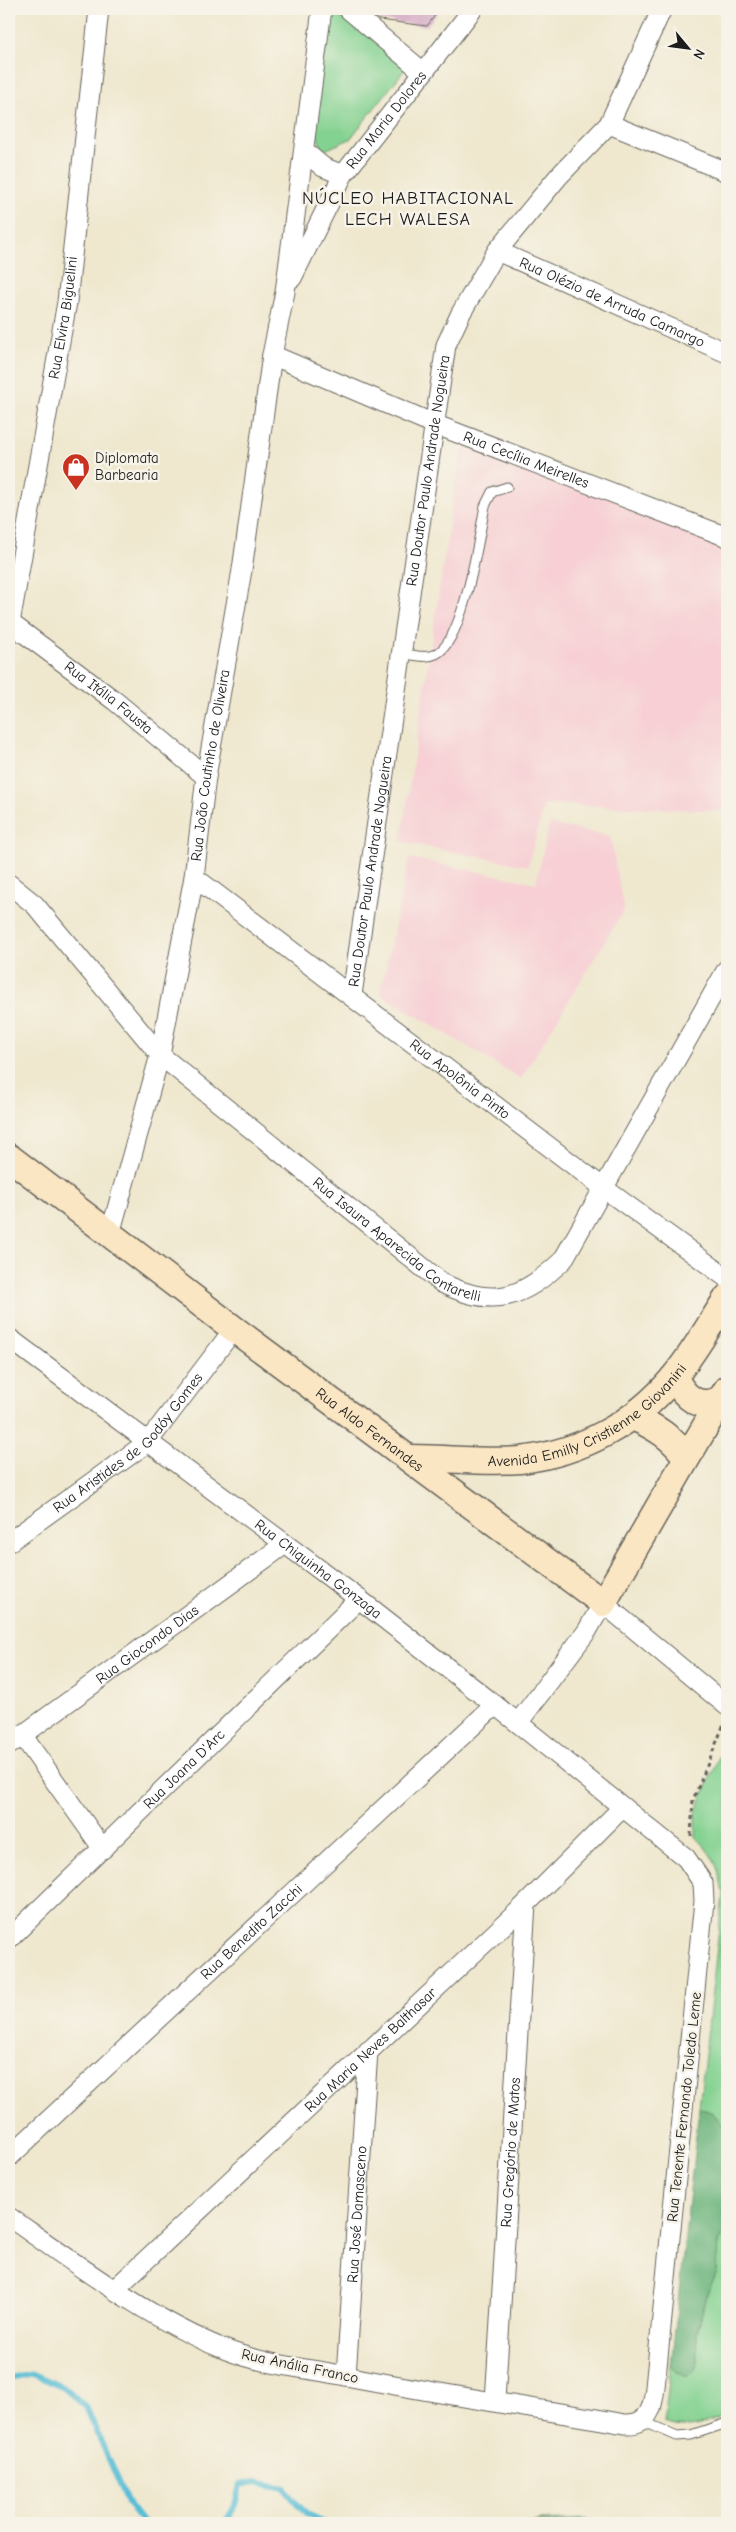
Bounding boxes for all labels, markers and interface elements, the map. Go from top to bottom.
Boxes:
north arrow [664,22,714,72]
text: N [689,46,709,62]
street label: Rua Maria Dolores [342,67,430,173]
district label: NÚCLEO HABITACIONAL LECH WALESA [302,187,514,230]
street label: Rua Olézio de Arruda Camargo [517,253,708,351]
street label: Rua Elvira Biguelini [44,255,81,380]
street label: Rua Doutor Paulo Andrade Nogueira [402,354,453,587]
street label: Rua Cecília Meirelles [461,427,592,492]
place label: Diplomata Barbearia [95,449,159,484]
shop icon: Diplomata Barbearia [61,452,91,491]
street label: Rua Itália Fausta [61,657,156,738]
street label: Rua João Coutinho de Oliveira [187,668,234,862]
street label: Rua Doutor Paulo Andrade Nogueira [344,755,395,988]
street label: Rua Apolônia Pinto [406,1035,514,1123]
street label: Rua Isaura Aparecida Contarelli [309,1173,482,1305]
street label: Avenida Emilly Cristienne Giovanini [488,1360,690,1470]
street label: Rua Aristides de Godóy Gomes [49,1369,206,1517]
street label: Rua Aldo Fernandes [312,1384,427,1476]
street label: Rua Chiquinha Gonzaga [251,1515,386,1623]
street label: Rua Giocondo Dias [92,1601,202,1688]
street label: Rua Joana D'Arc [139,1725,229,1813]
street label: Rua Benedito Zacchi [197,1880,306,1983]
street label: Rua Maria Neves Balthasar [301,1984,440,2116]
street label: Rua Tenente Fernando Toledo Leme [663,1991,705,2223]
street label: Rua Gregório de Matos [497,2077,524,2228]
street label: Rua José Damasceno [343,2145,371,2284]
street label: Rua Anália Franco [240,2345,360,2387]

